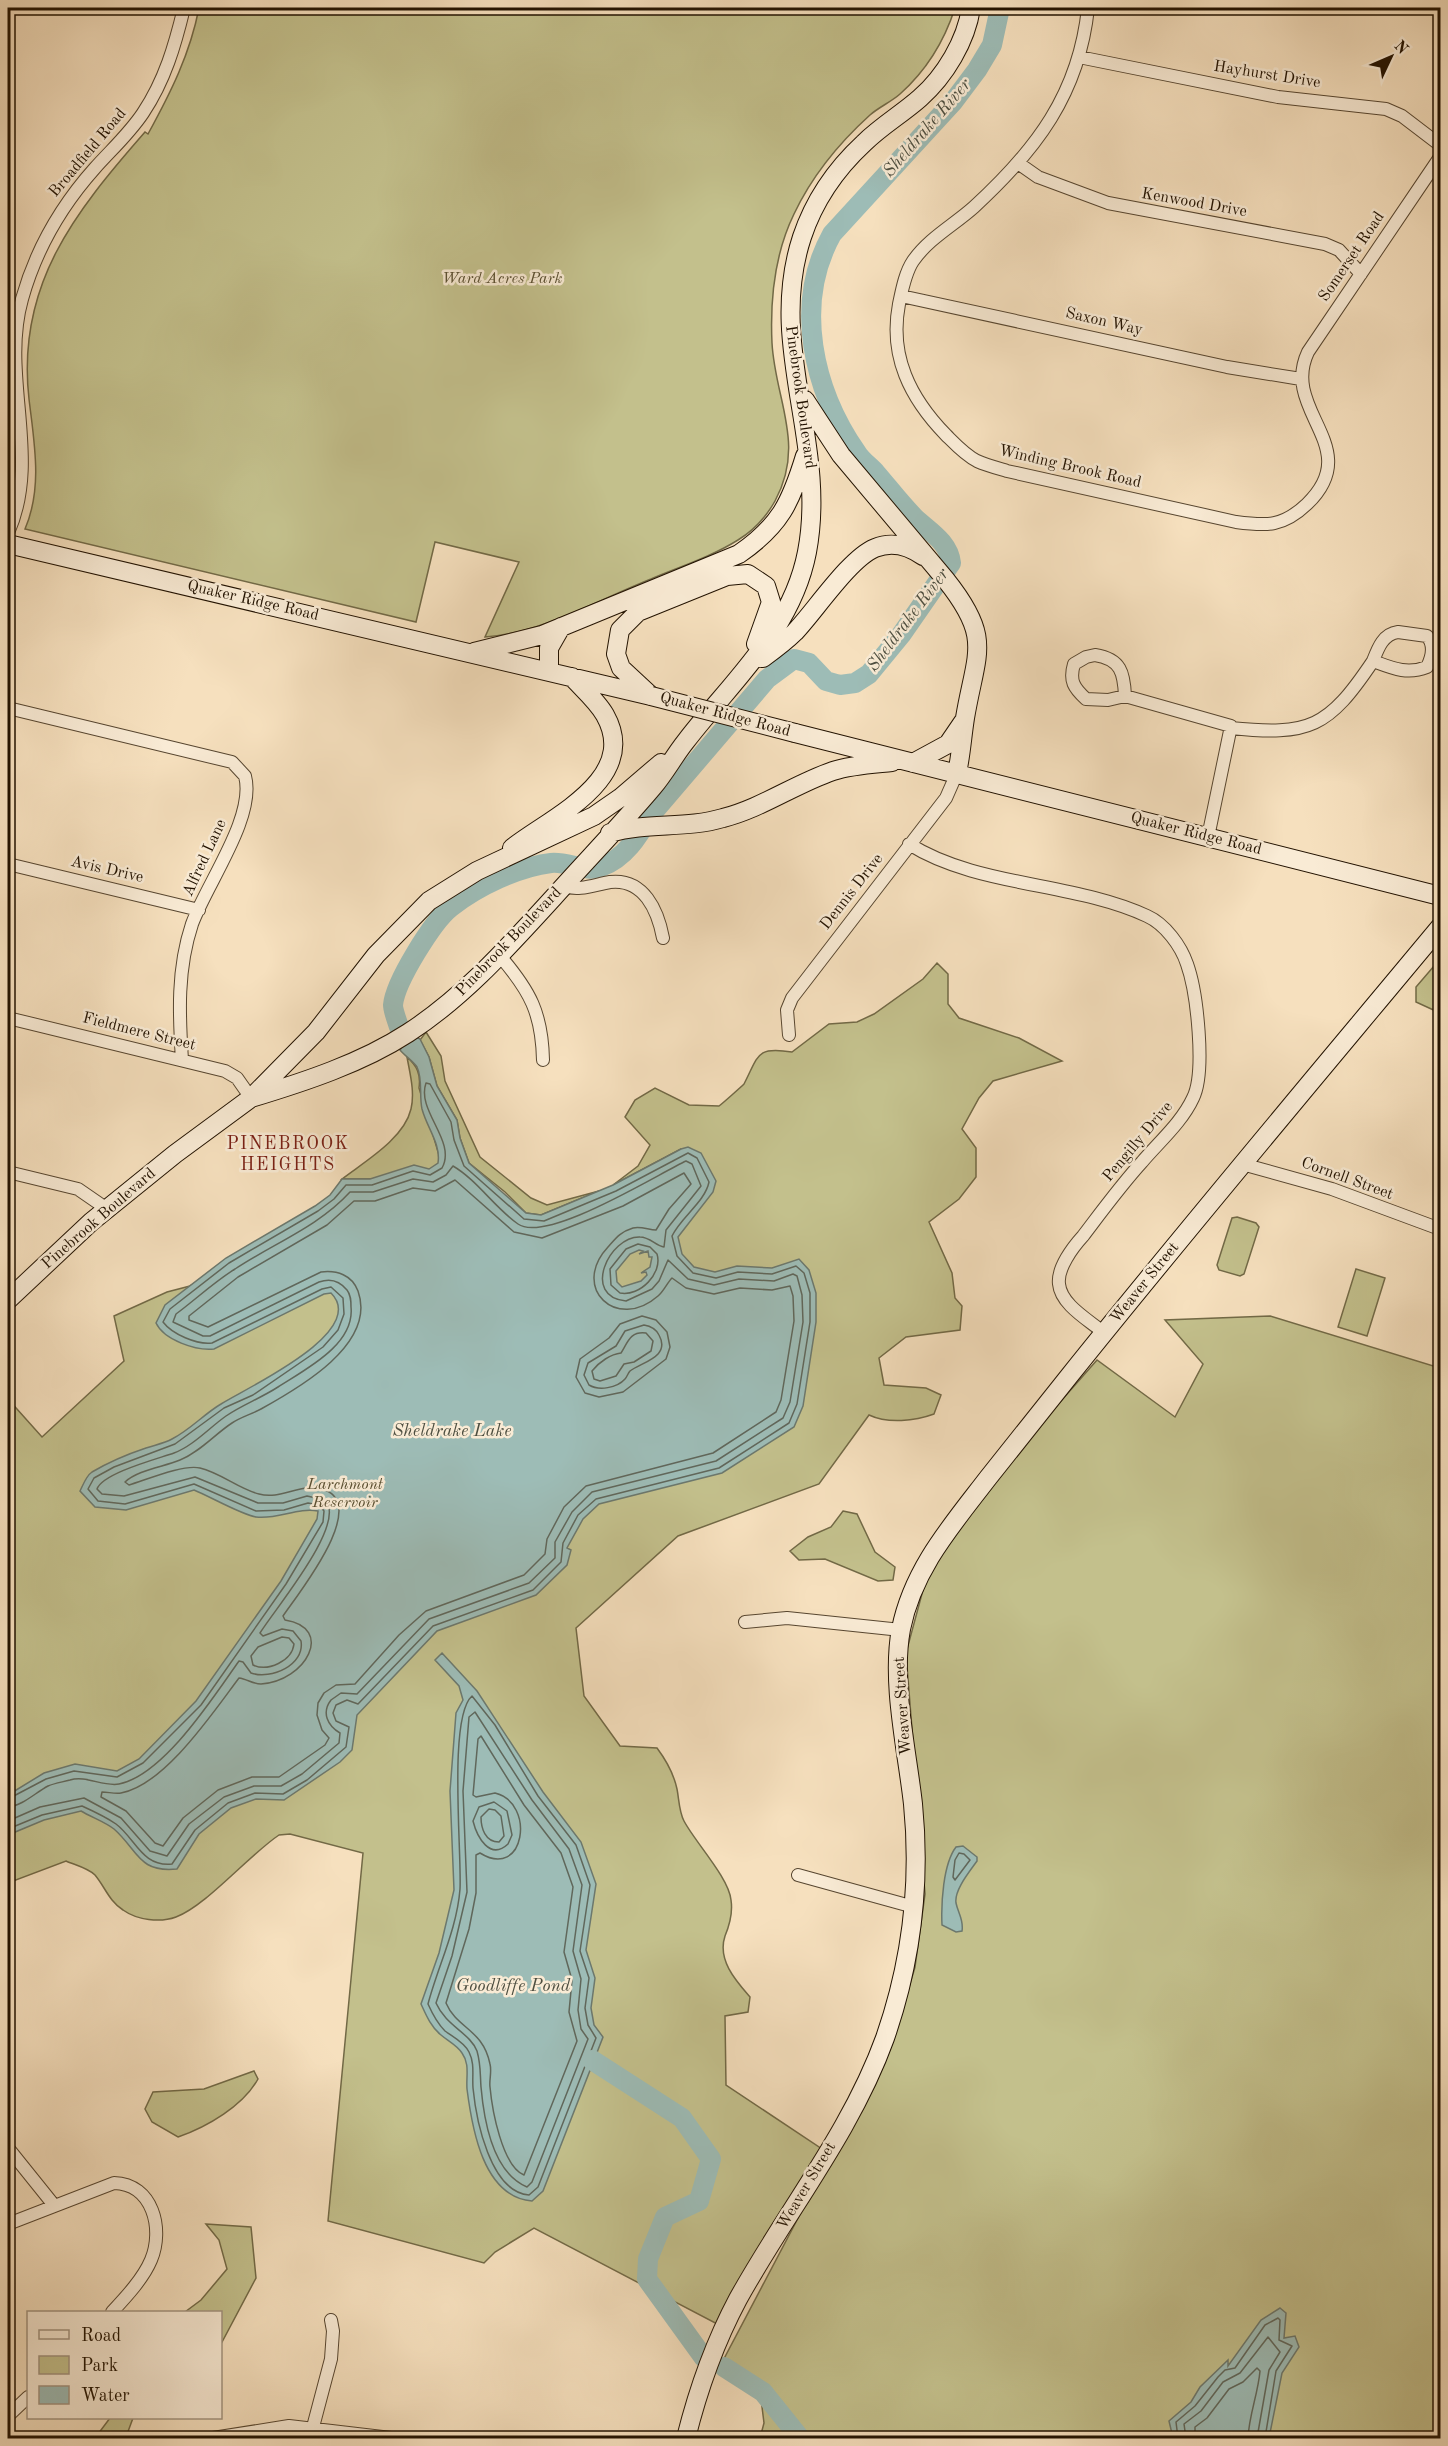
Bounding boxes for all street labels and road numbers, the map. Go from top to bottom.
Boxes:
street label: Hayhurst Drive [1212,59,1322,91]
street label: Broadfield Road [46,106,130,200]
street label: Kenwood Drive [1140,186,1248,220]
street label: Somerset Road [1316,209,1388,305]
street label: Saxon Way [1064,305,1145,339]
street label: Pinebrook Boulevard [782,324,818,470]
street label: Winding Brook Road [997,443,1143,491]
street label: Quaker Ridge Road [186,578,320,624]
street label: Quaker Ridge Road [658,690,792,740]
street label: Quaker Ridge Road [1129,810,1263,858]
street label: Alfred Lane [180,817,230,899]
street label: Dennis Drive [818,851,886,933]
street label: Avis Drive [69,854,145,886]
street label: Pinebrook Boulevard [453,884,565,1000]
street label: Fieldmere Street [81,1010,198,1054]
street label: Pengilly Drive [1100,1099,1176,1185]
street label: Cornell Street [1299,1155,1396,1203]
street label: Pinebrook Boulevard [39,1166,159,1272]
street label: Weaver Street [1108,1239,1183,1326]
street label: Weaver Street [892,1656,914,1756]
street label: Weaver Street [775,2139,840,2232]

